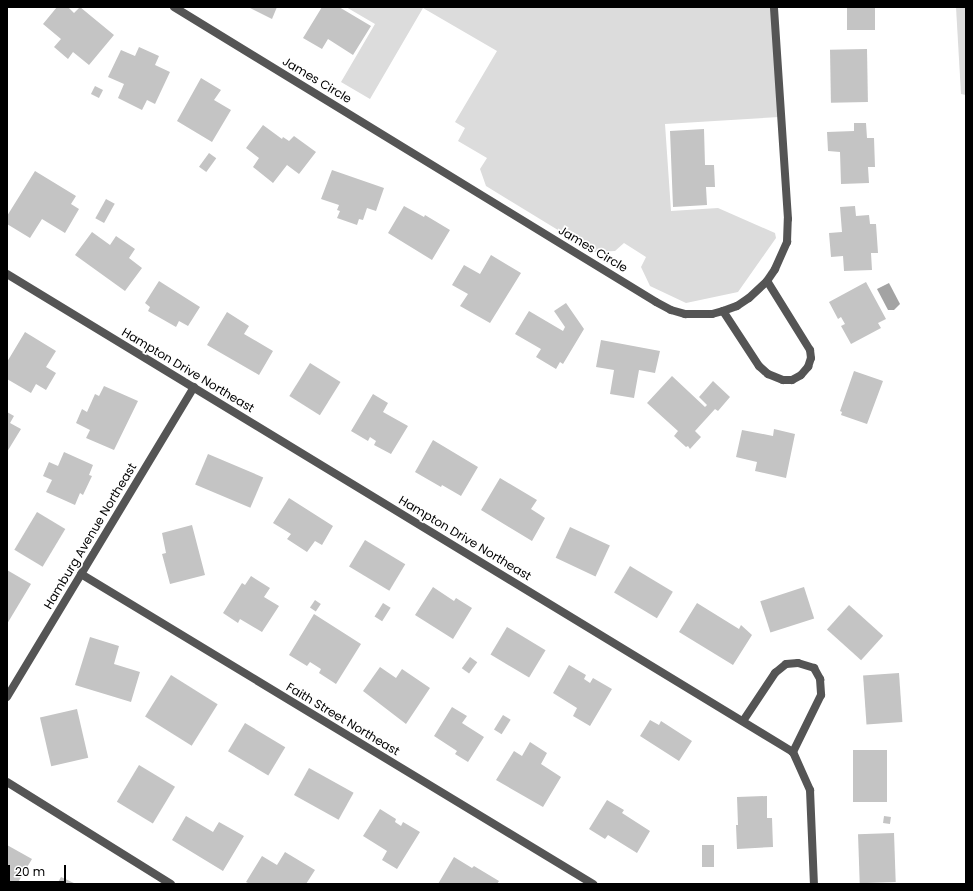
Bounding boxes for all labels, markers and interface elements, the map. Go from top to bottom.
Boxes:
street label: James Circle [280,54,354,106]
street label: James Circle [556,223,630,275]
street label: Hampton Drive Northeast [119,325,257,415]
street label: Hamburg Avenue Northeast [41,461,139,611]
street label: Hampton Drive Northeast [396,493,534,583]
street label: Faith Street Northeast [284,679,402,759]
scale bar [10,857,68,883]
text: 20 m [15,863,45,880]

